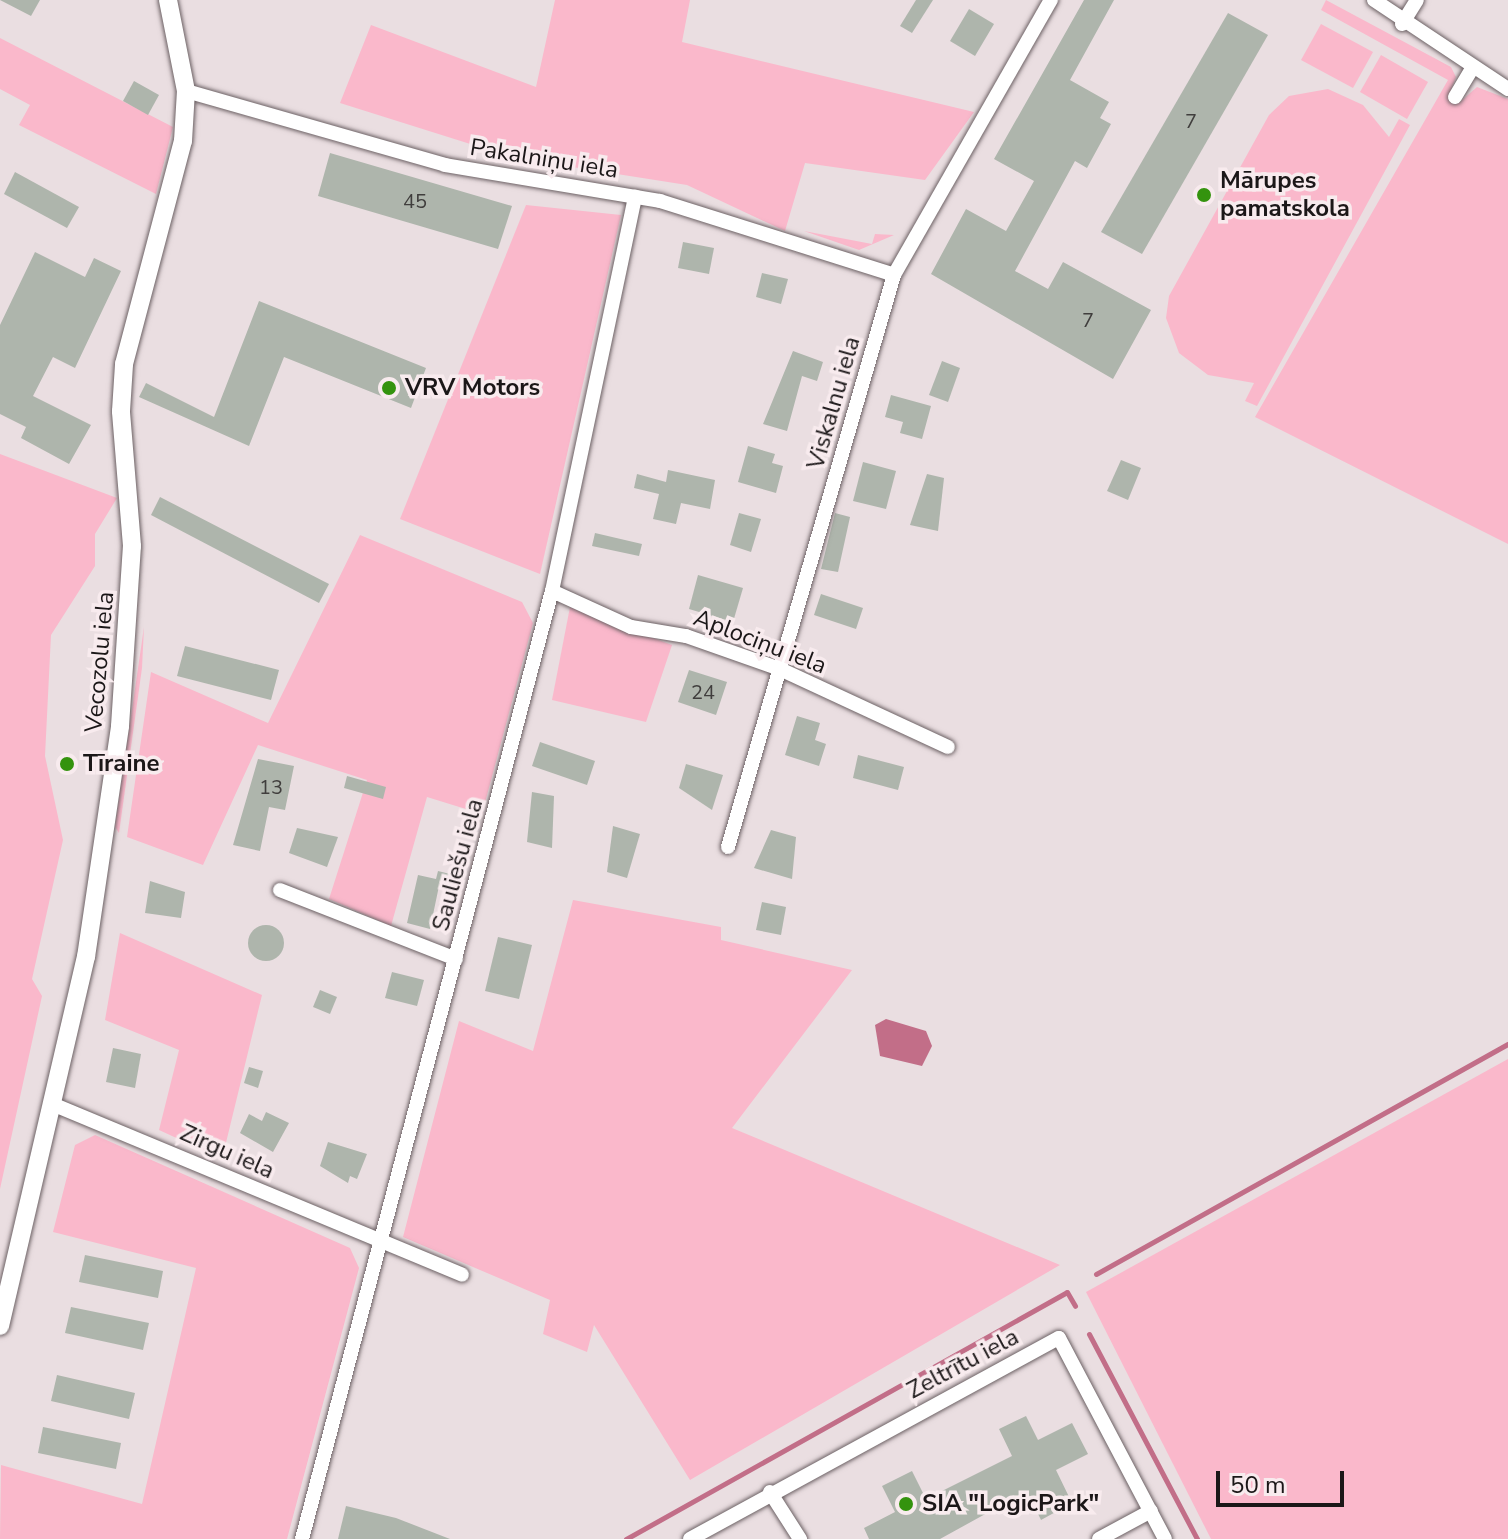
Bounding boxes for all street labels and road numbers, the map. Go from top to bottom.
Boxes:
street label: Pakalniņu iela [468,133,620,185]
street label: Viskalnu iela [801,333,867,473]
street label: Vecozolu iela [80,590,120,734]
street label: Aplociņu iela [690,603,830,681]
street label: Sauliešu iela [427,796,489,934]
street label: Zirgu iela [175,1119,279,1185]
street label: Zeltrītu iela [902,1323,1024,1405]

